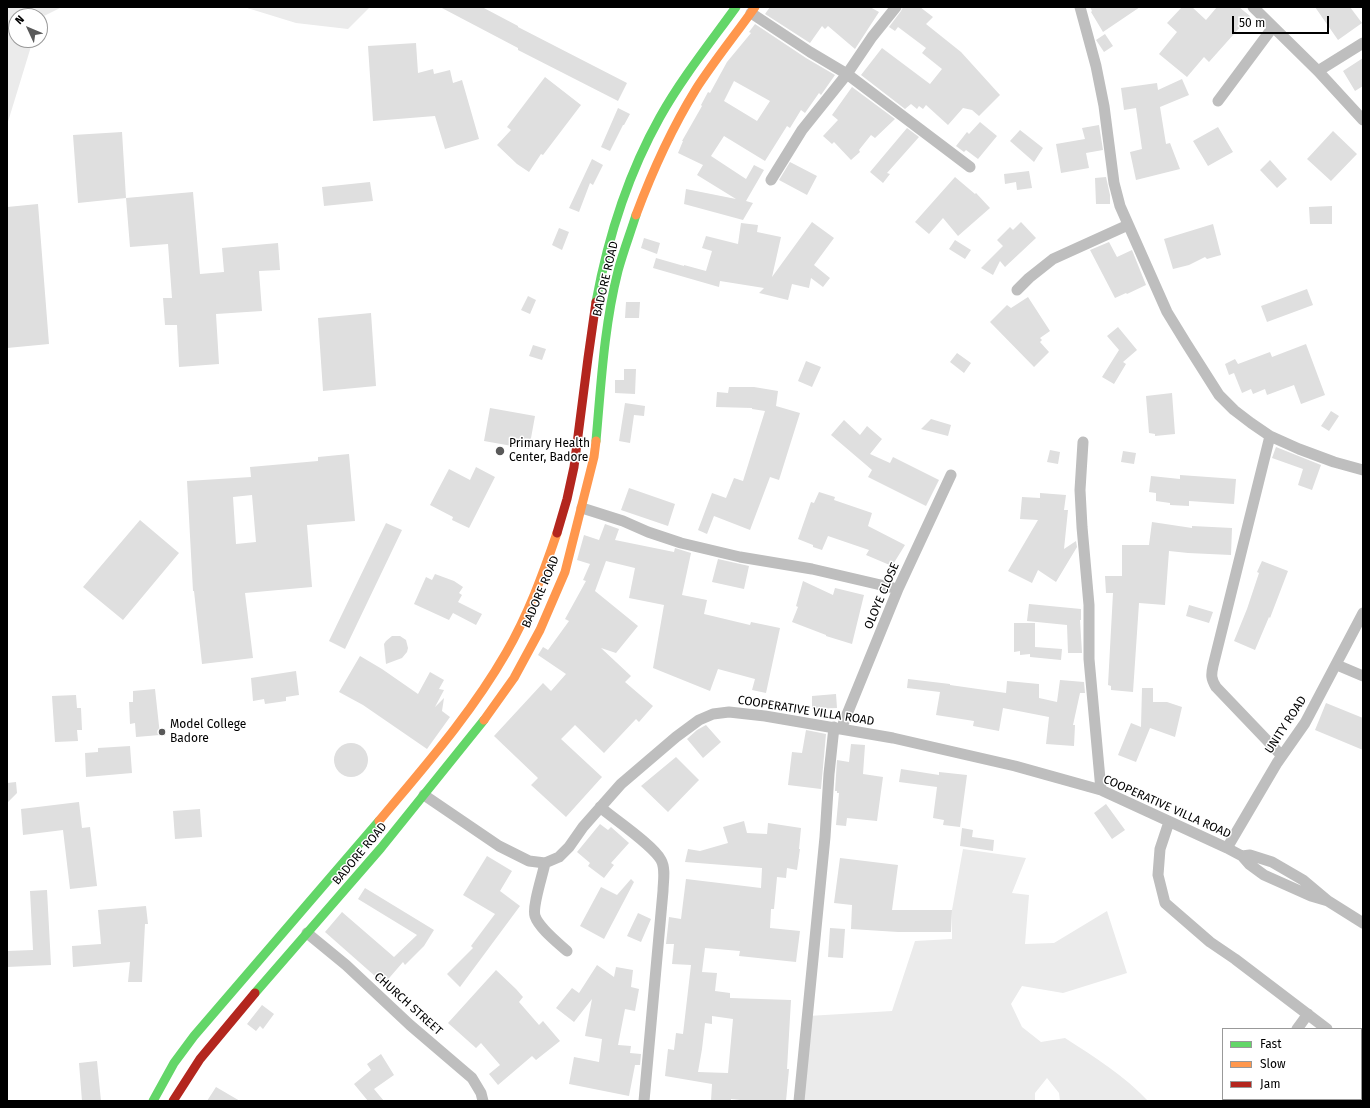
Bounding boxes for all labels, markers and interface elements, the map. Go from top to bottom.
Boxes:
north arrow [8,8,48,48]
scale bar [1234,8,1331,34]
text: N [13,13,27,27]
text: 50 m [1239,16,1265,30]
street label: BADORE ROAD [590,240,622,318]
place label: Primary Health Center, Badore [509,437,590,465]
marker: Primary Health Center, Badore [494,445,506,457]
street label: BADORE ROAD [519,554,563,630]
street label: OLOYE CLOSE [861,560,903,632]
street label: COOPERATIVE VILLA ROAD [737,693,875,729]
street label: UNITY ROAD [1262,694,1310,756]
place label: Model College Badore [170,718,246,746]
marker: Model College Badore [157,727,167,737]
street label: COOPERATIVE VILLA ROAD [1101,772,1233,842]
street label: BADORE ROAD [330,820,390,888]
street label: CHURCH STREET [371,970,445,1038]
legend [1222,1028,1362,1100]
text: Fast [1260,1037,1282,1051]
text: Slow [1260,1057,1286,1071]
text: Jam [1260,1077,1280,1091]

